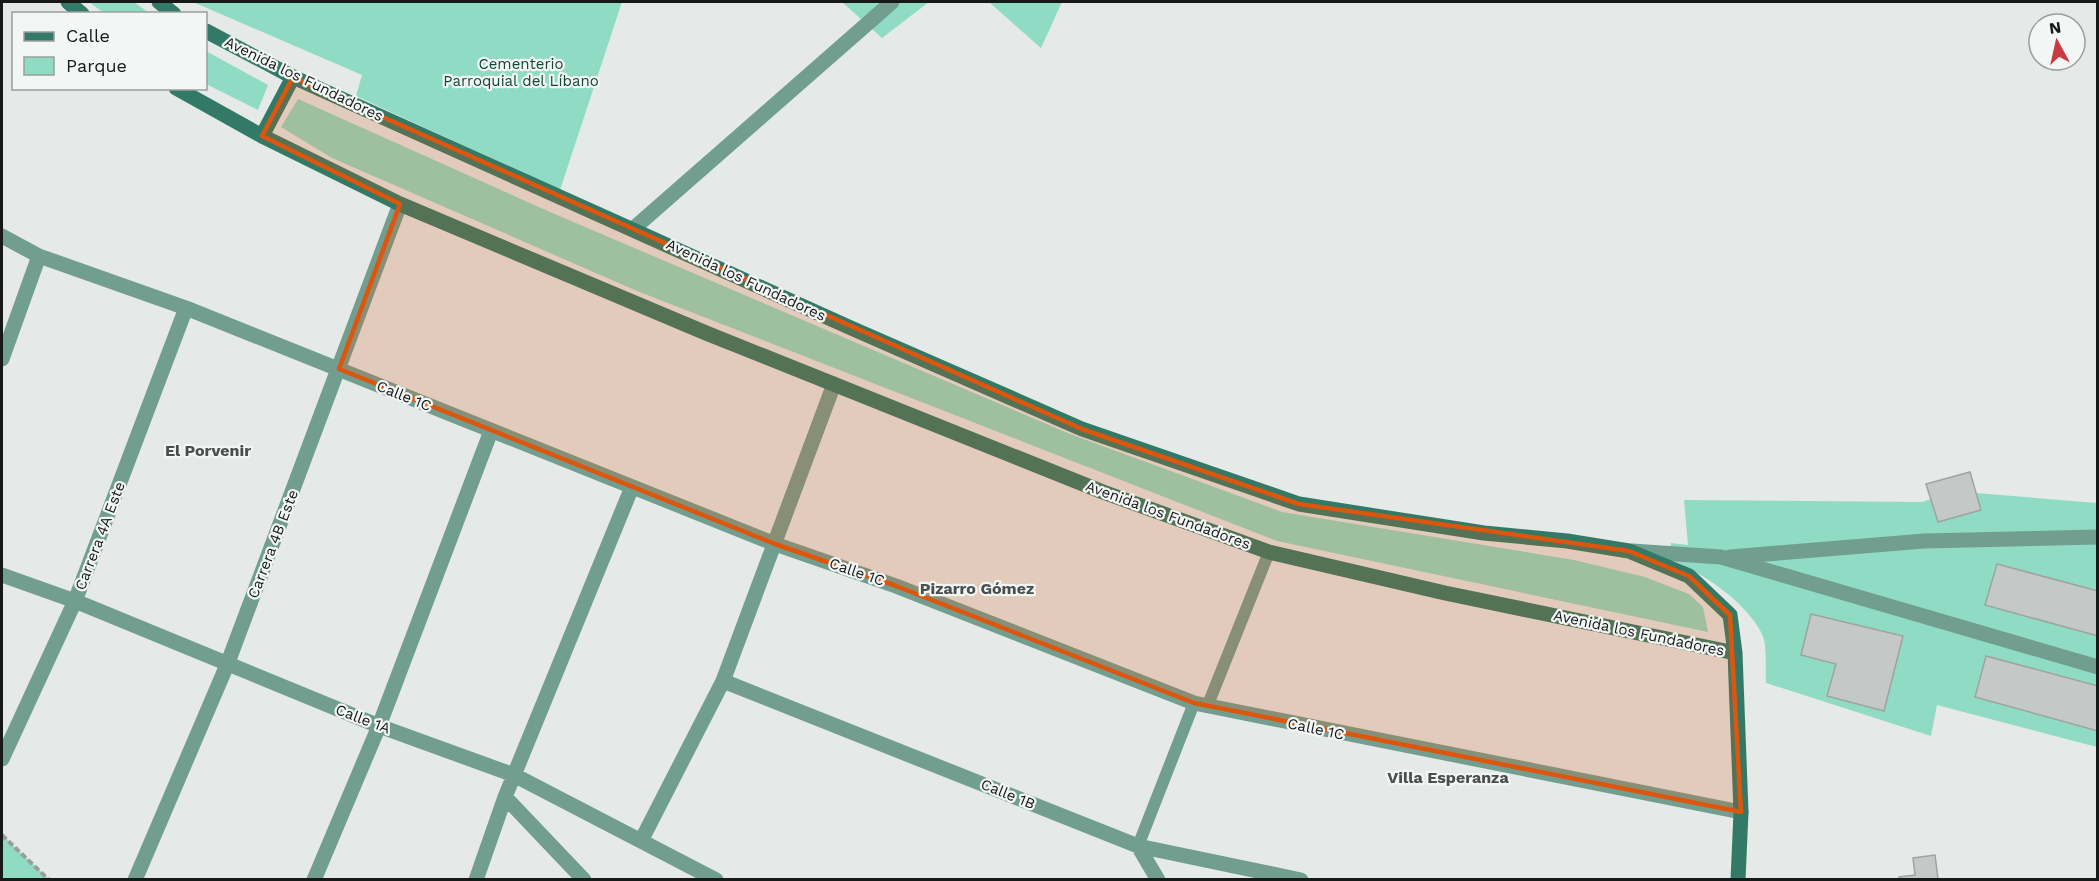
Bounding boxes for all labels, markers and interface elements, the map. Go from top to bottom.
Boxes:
legend [12,12,207,90]
north arrow [2027,12,2087,72]
text: N [2048,17,2062,38]
text: Calle [66,25,110,46]
street label: Avenida los Fundadores [222,33,386,125]
text: Parque [66,55,127,76]
park label: Cementerio Parroquial del Líbano [443,55,599,90]
street label: Avenida los Fundadores [663,235,829,325]
street label: Calle 1C [374,377,434,415]
district label: El Porvenir [165,441,251,460]
street label: Avenida los Fundadores [1083,477,1253,553]
street label: Carrera 4A Este [71,479,129,593]
street label: Carrera 4B Este [244,487,302,601]
street label: Calle 1C [827,554,887,590]
district label: Pizarro Gómez [920,579,1034,598]
street label: Avenida los Fundadores [1552,606,1726,660]
street label: Calle 1A [333,700,393,738]
street label: Calle 1C [1286,714,1346,744]
district label: Villa Esperanza [1387,768,1509,787]
street label: Calle 1B [978,775,1038,813]

